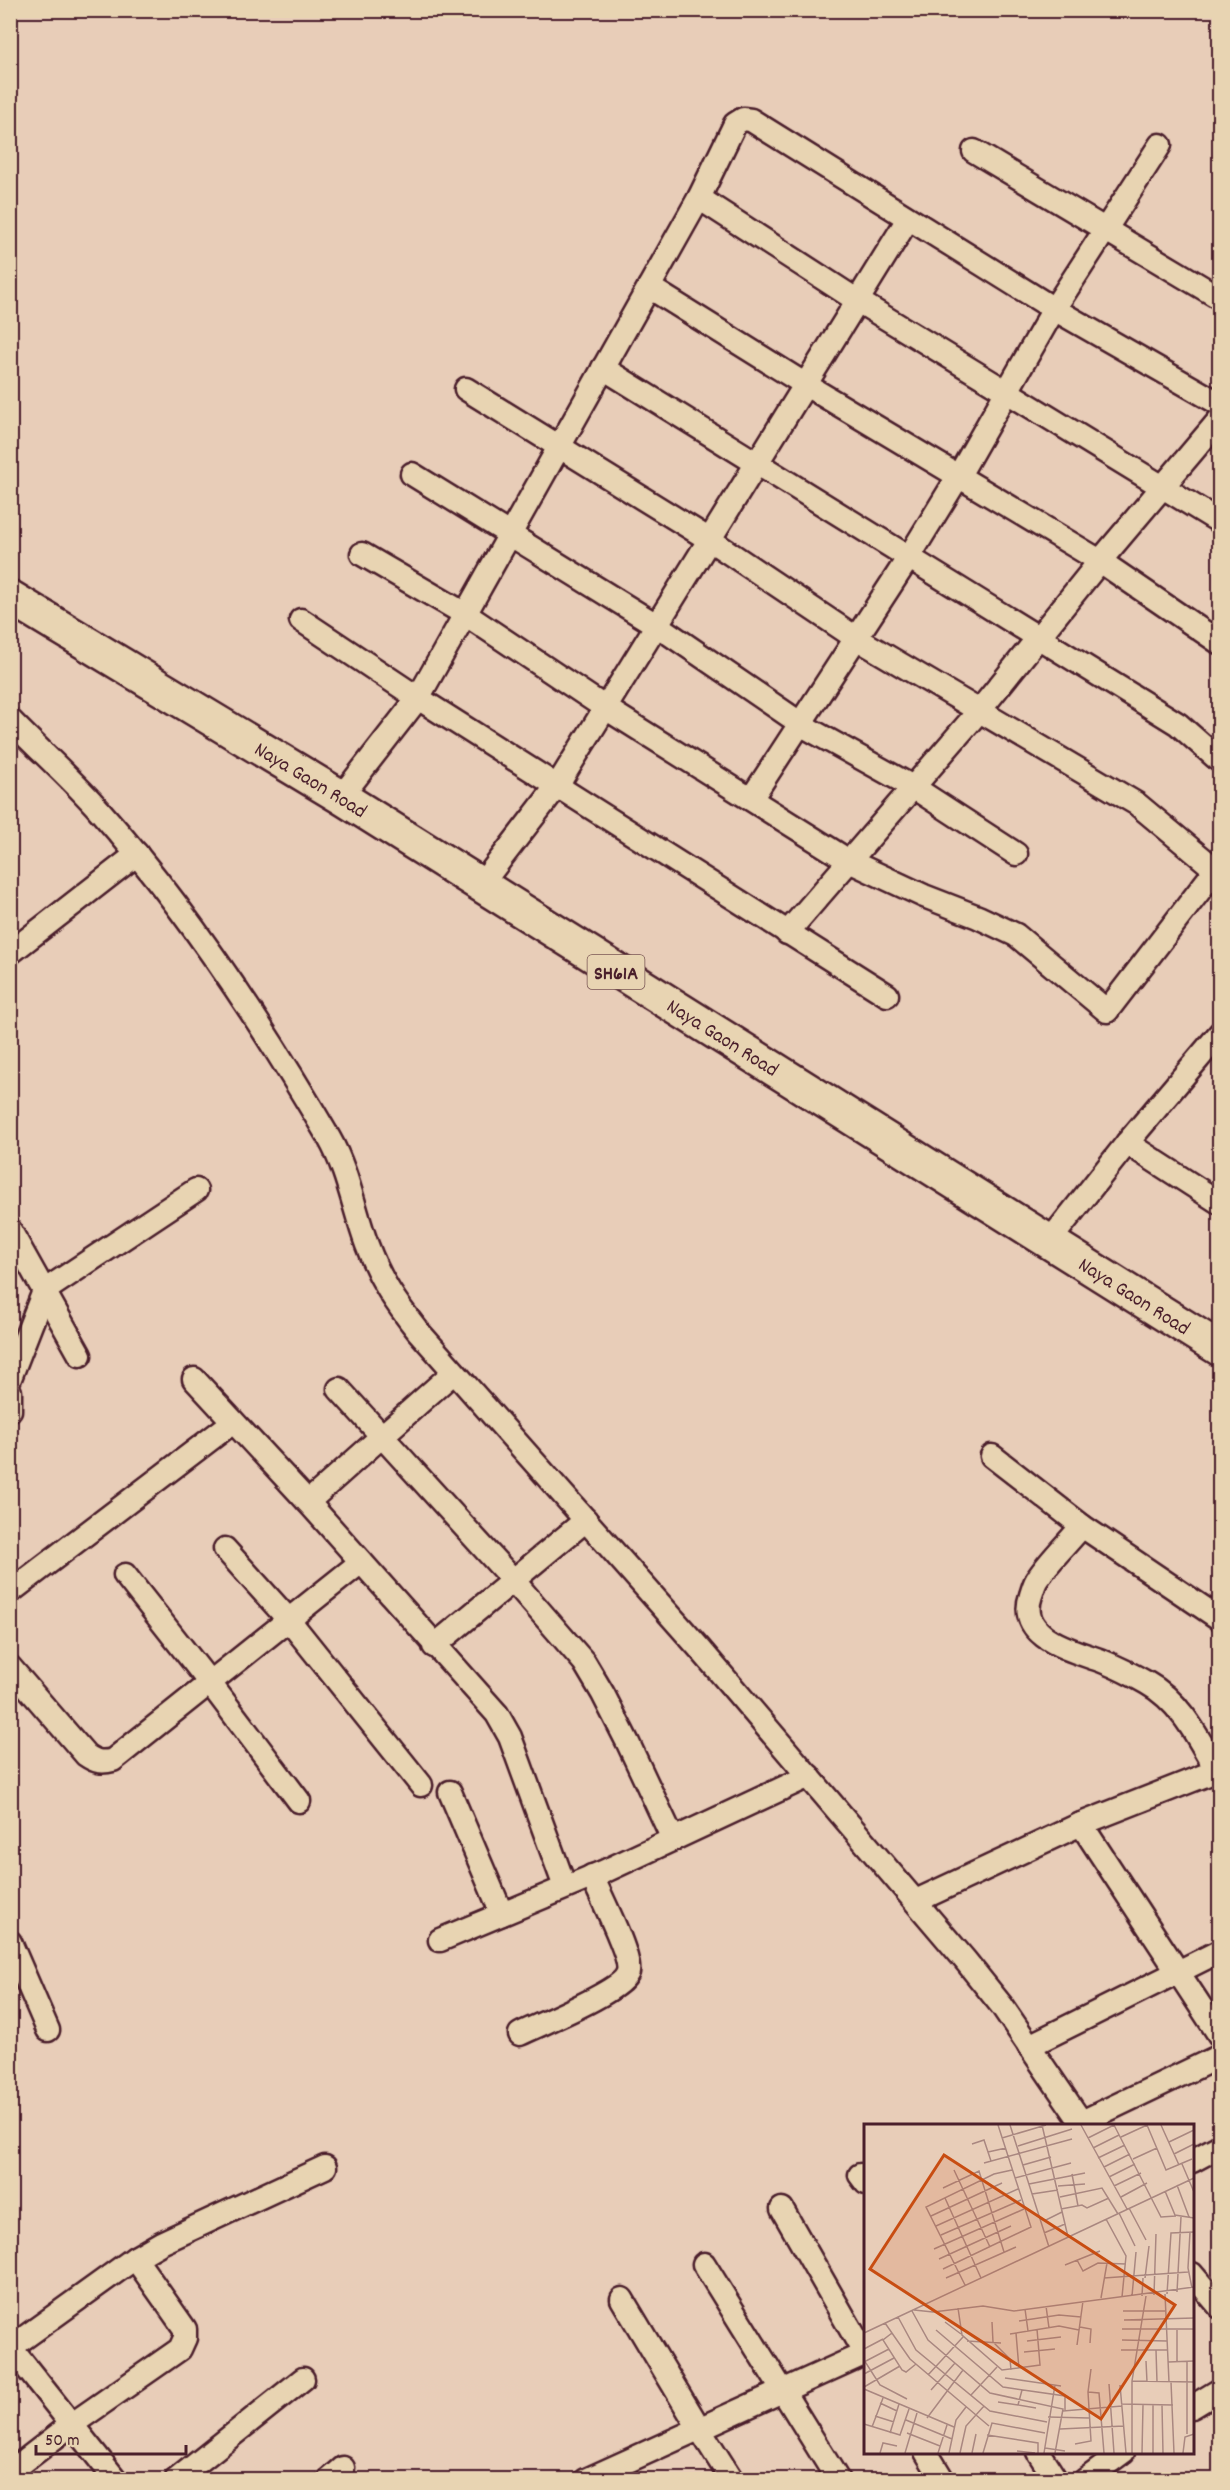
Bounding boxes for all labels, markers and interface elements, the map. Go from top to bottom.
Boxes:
street label: Naya Gaon Road [248,736,372,828]
road number: SH61A [588,955,644,989]
street label: Naya Gaon Road [660,993,783,1086]
street label: Naya Gaon Road [1071,1252,1195,1344]
inset map [864,2124,1194,2454]
scale bar [36,2418,186,2456]
text: 50 m [45,2429,80,2454]

